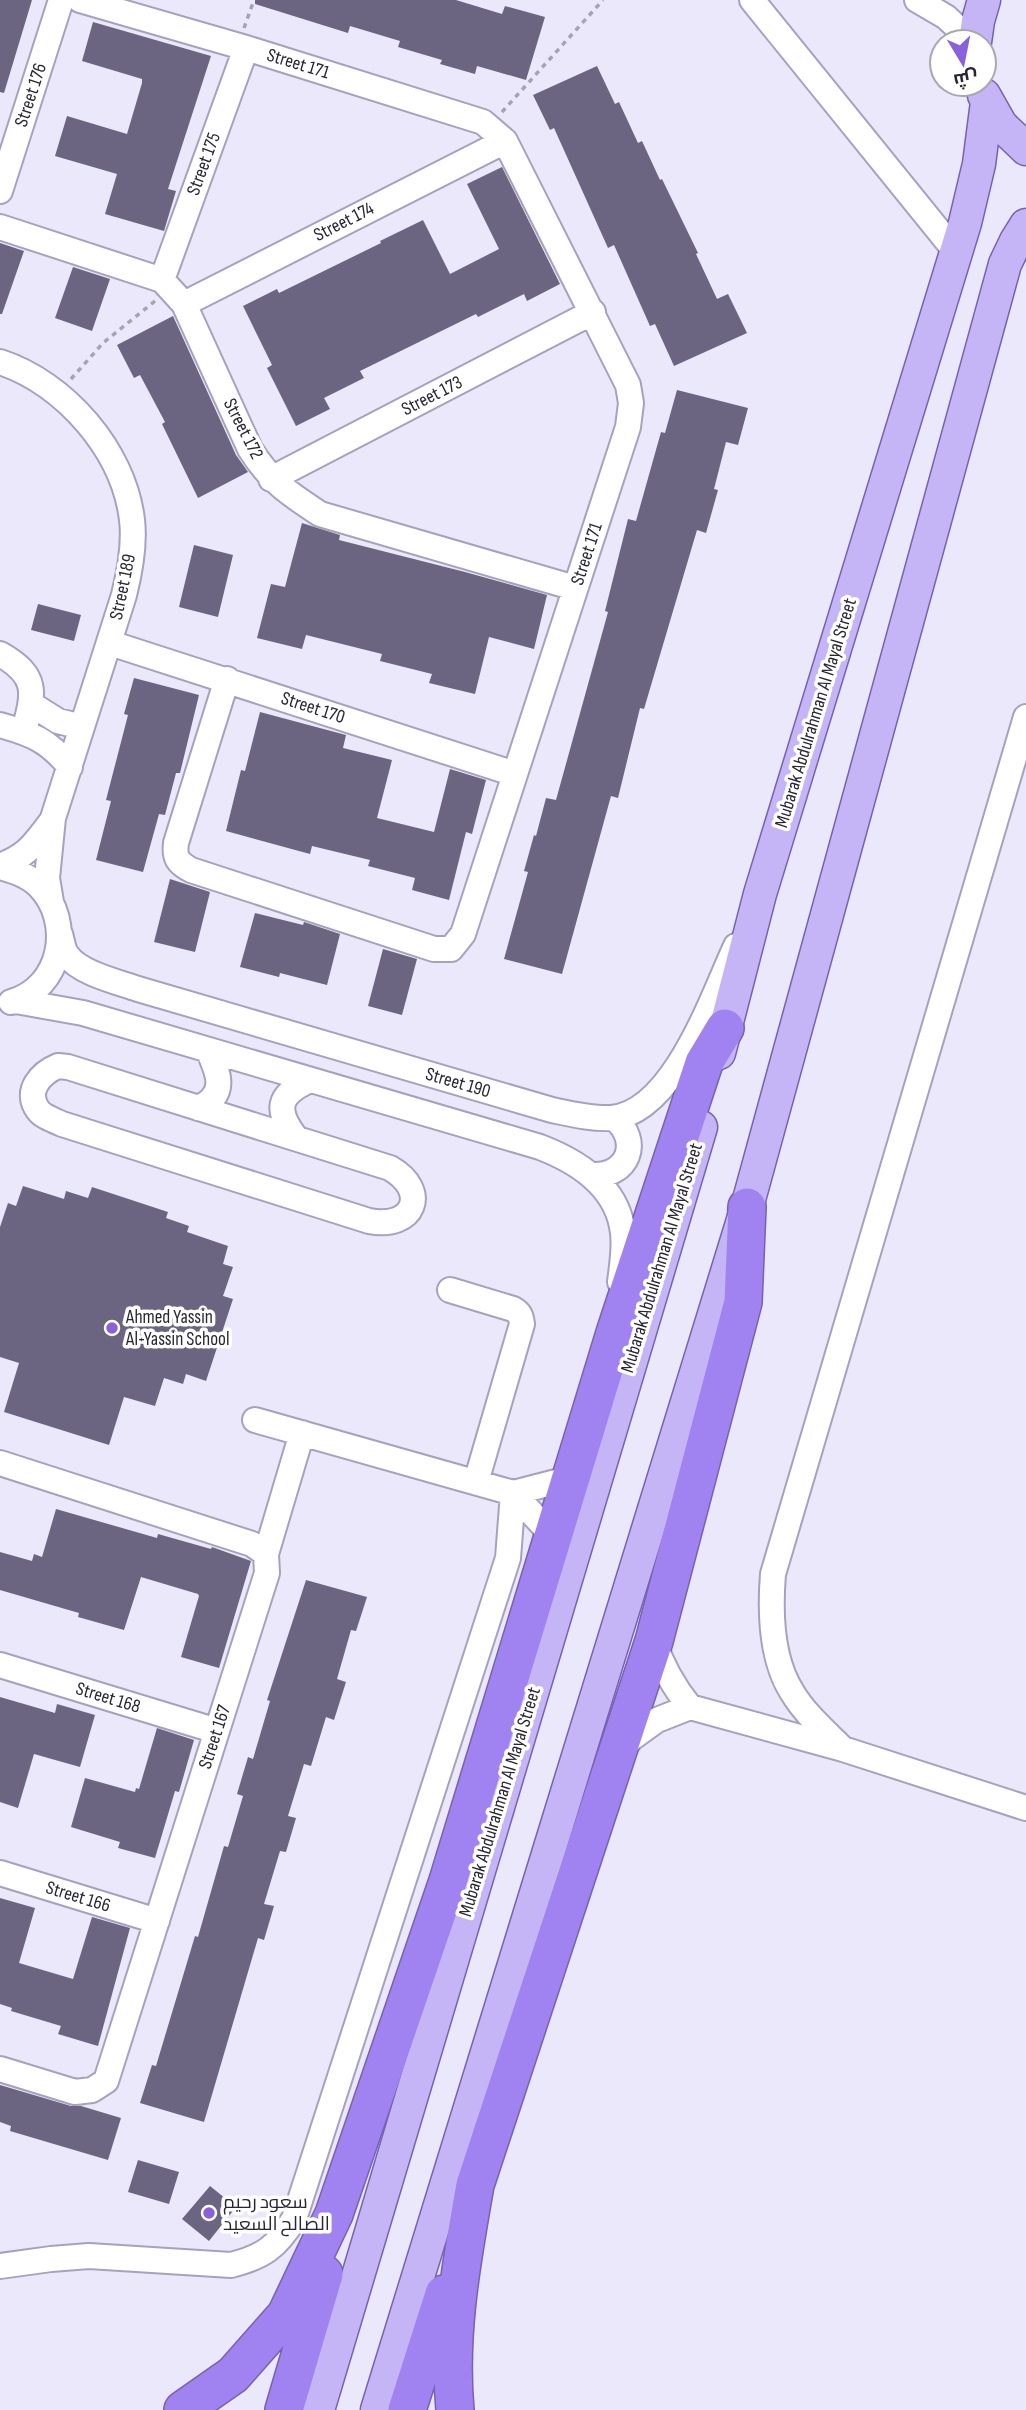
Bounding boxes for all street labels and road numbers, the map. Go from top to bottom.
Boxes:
street label: Street 171 [264,44,332,84]
street label: Street 176 [10,60,52,130]
street label: Street 175 [182,130,226,198]
street label: Street 174 [310,197,378,247]
street label: Street 173 [398,371,466,421]
street label: Street 172 [218,395,268,463]
street label: Street 171 [566,520,608,588]
street label: Street 189 [105,552,141,622]
street label: Mubarak Abdulrahman Al Mayal Street [770,595,862,830]
street label: Street 170 [278,687,348,729]
street label: Street 190 [423,1063,493,1103]
street label: Mubarak Abdulrahman Al Mayal Street [616,1140,708,1375]
street label: Street 168 [73,1677,143,1719]
street label: Mubarak Abdulrahman Al Mayal Street [454,1684,546,1919]
street label: Street 167 [194,1702,236,1772]
street label: Street 166 [43,1876,113,1918]

